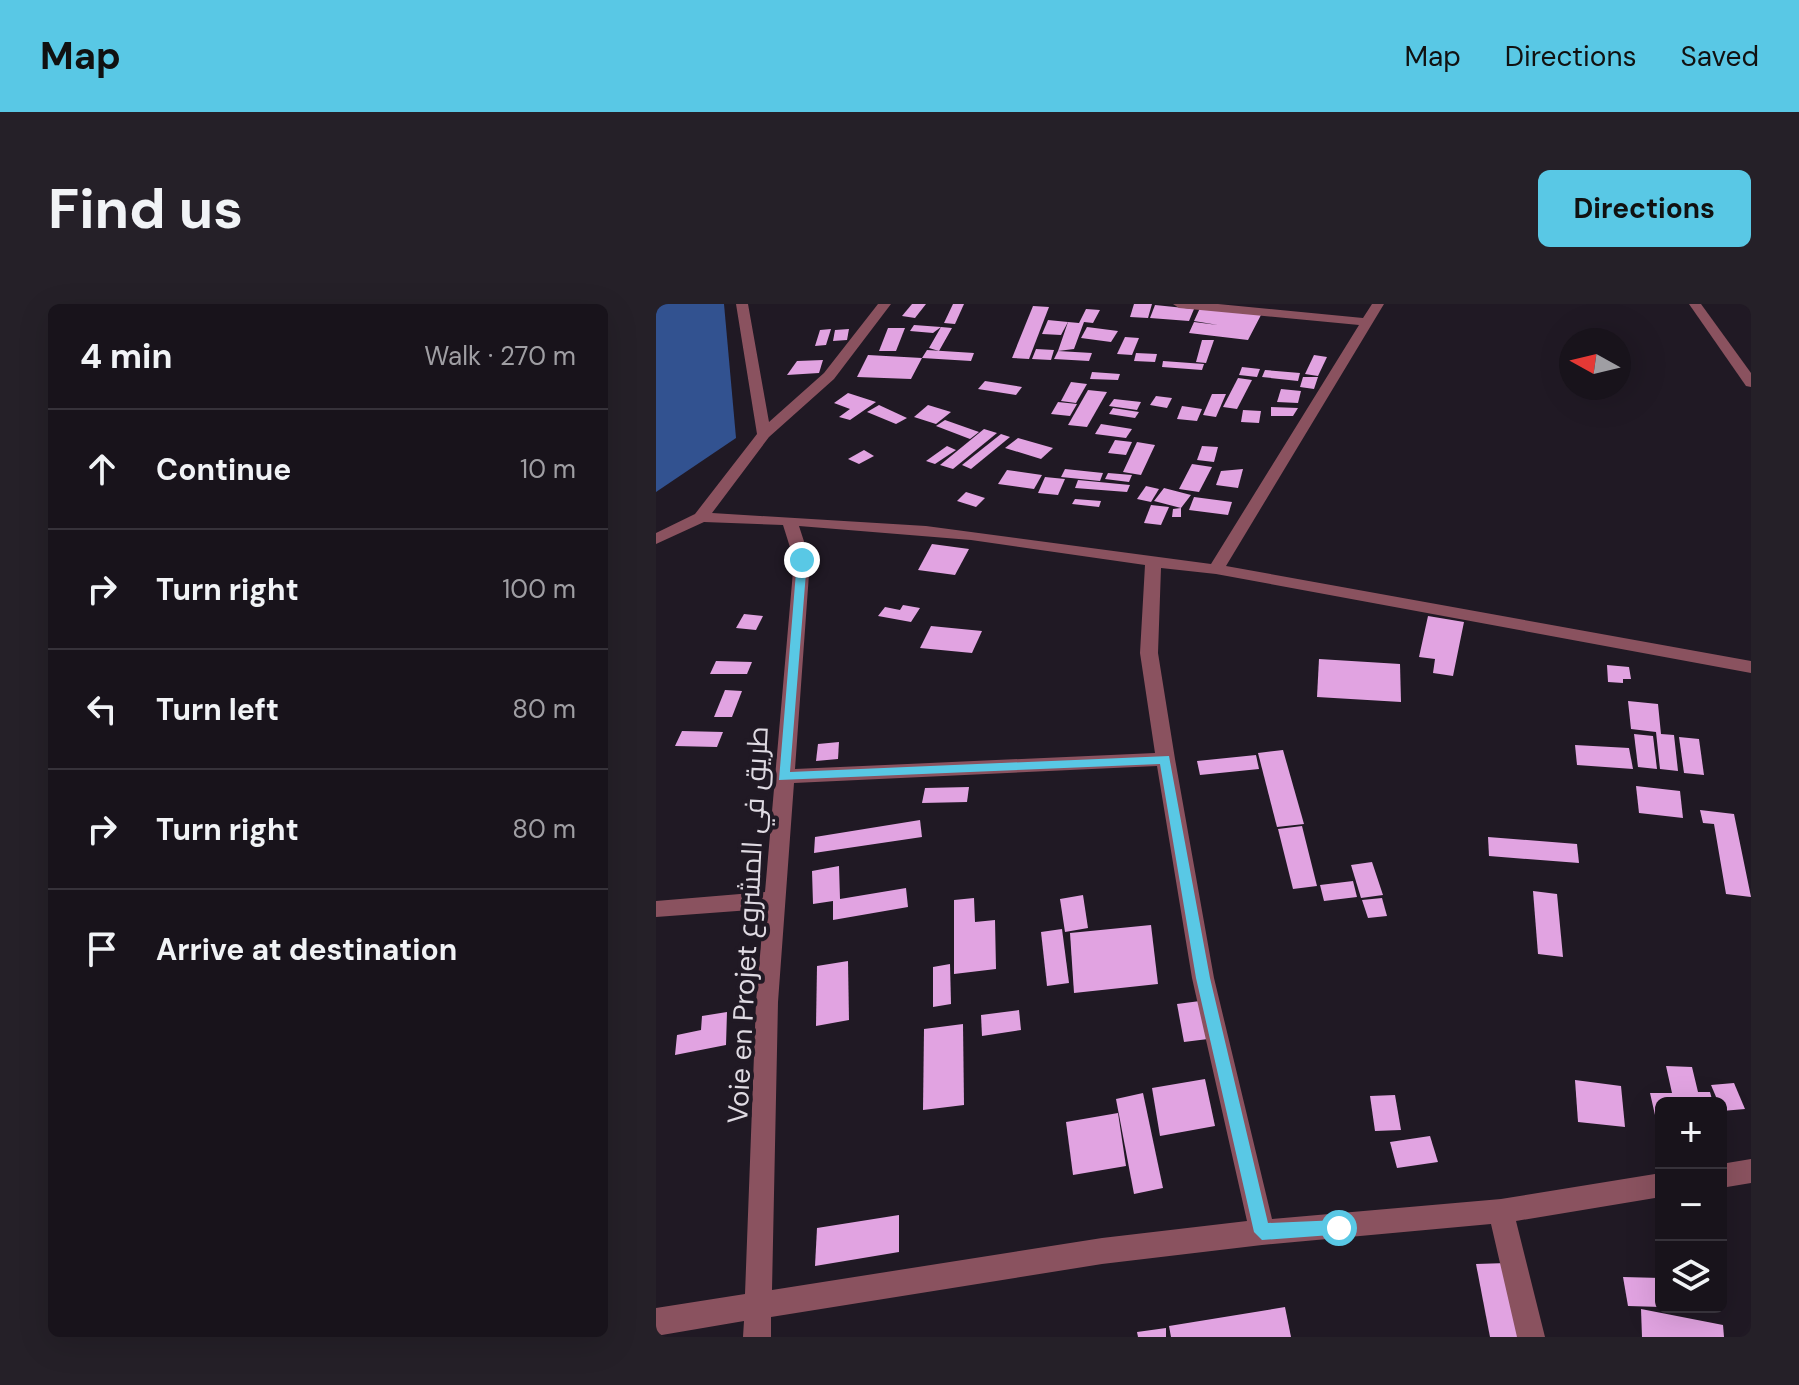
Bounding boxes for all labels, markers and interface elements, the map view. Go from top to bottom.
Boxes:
text: Map [40,31,121,81]
text: Map [1404,38,1461,75]
text: Directions [1505,38,1637,75]
text: Saved [1681,38,1759,75]
button: Directions [1538,170,1751,247]
text: Find us [48,172,243,245]
north arrow [1559,328,1631,400]
text: 4 min [80,334,172,379]
text: Walk · 270 m [424,339,576,373]
icon: ahead [80,447,124,491]
text: Continue [156,450,291,489]
text: 10 m [520,452,576,486]
route end [784,542,820,578]
icon: right [80,567,124,611]
text: Turn right [156,570,299,609]
text: 100 m [502,572,576,606]
icon: left [80,687,124,731]
text: Turn left [156,690,279,729]
text: 80 m [512,692,576,726]
street label: Voie en Projet طريق في المشروع [719,725,780,1125]
icon: right [80,807,124,851]
text: Turn right [156,810,299,849]
text: 80 m [512,812,576,846]
icon: arrive [80,927,124,971]
text: Arrive at destination [156,930,457,969]
map controls [1655,1097,1727,1313]
button: + [1655,1097,1727,1169]
button: − [1655,1169,1727,1241]
route start [1321,1210,1357,1246]
button: layers [1655,1241,1727,1313]

